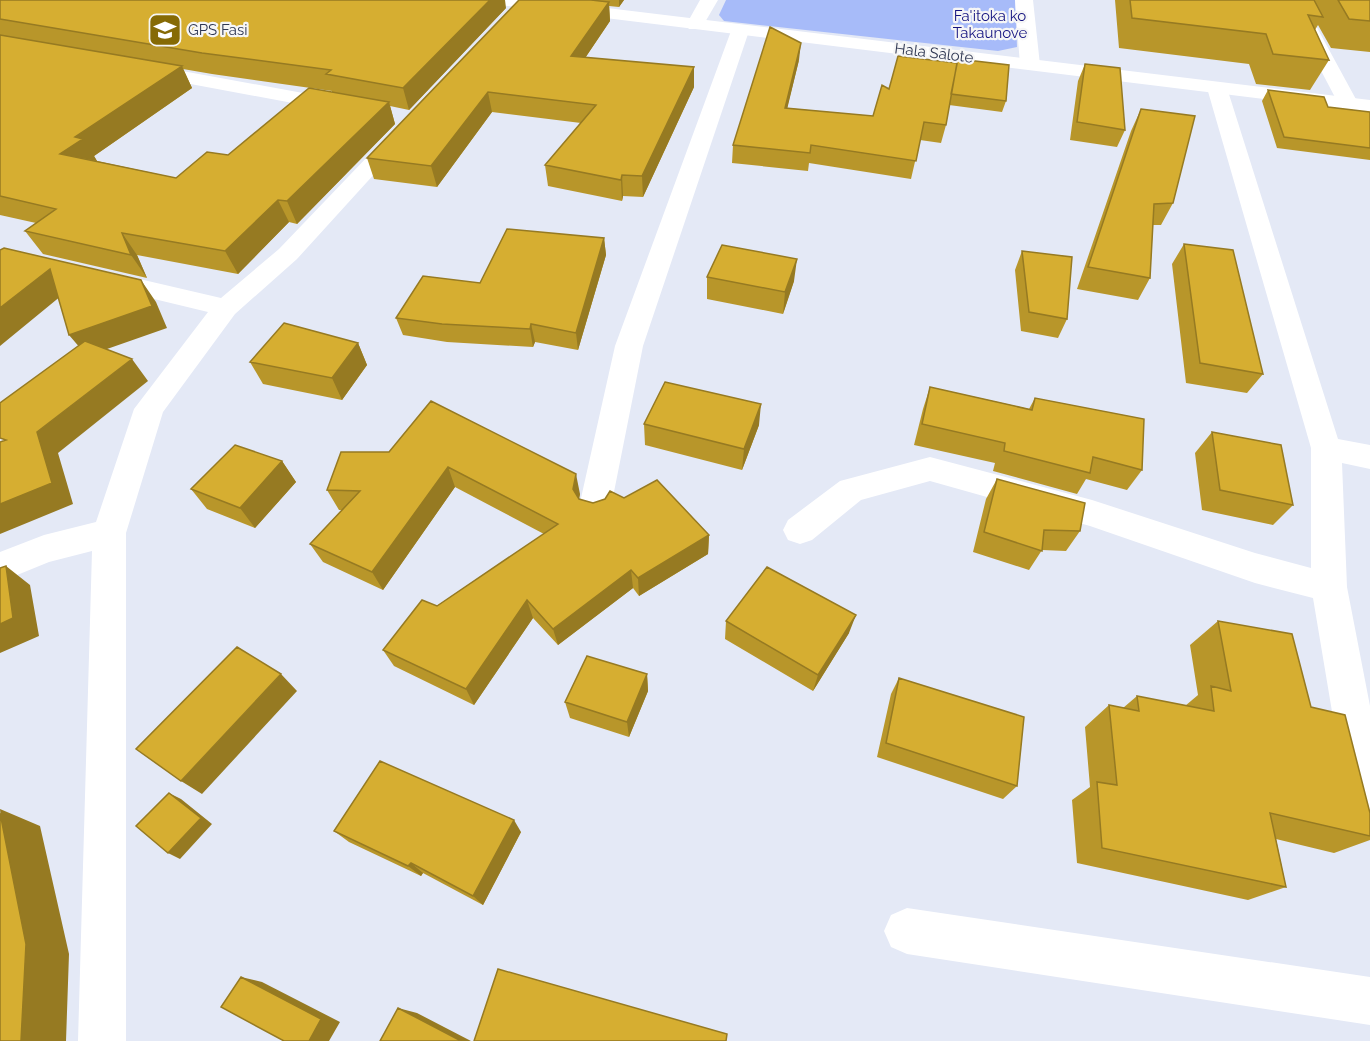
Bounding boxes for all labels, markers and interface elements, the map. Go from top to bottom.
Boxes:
park label: Fa'itoka ko Takaunove [953,7,1028,42]
school or university icon: GPS Fasi [147,12,183,48]
place label: GPS Fasi [188,21,248,39]
street label: Hala Sālote [894,39,975,67]

